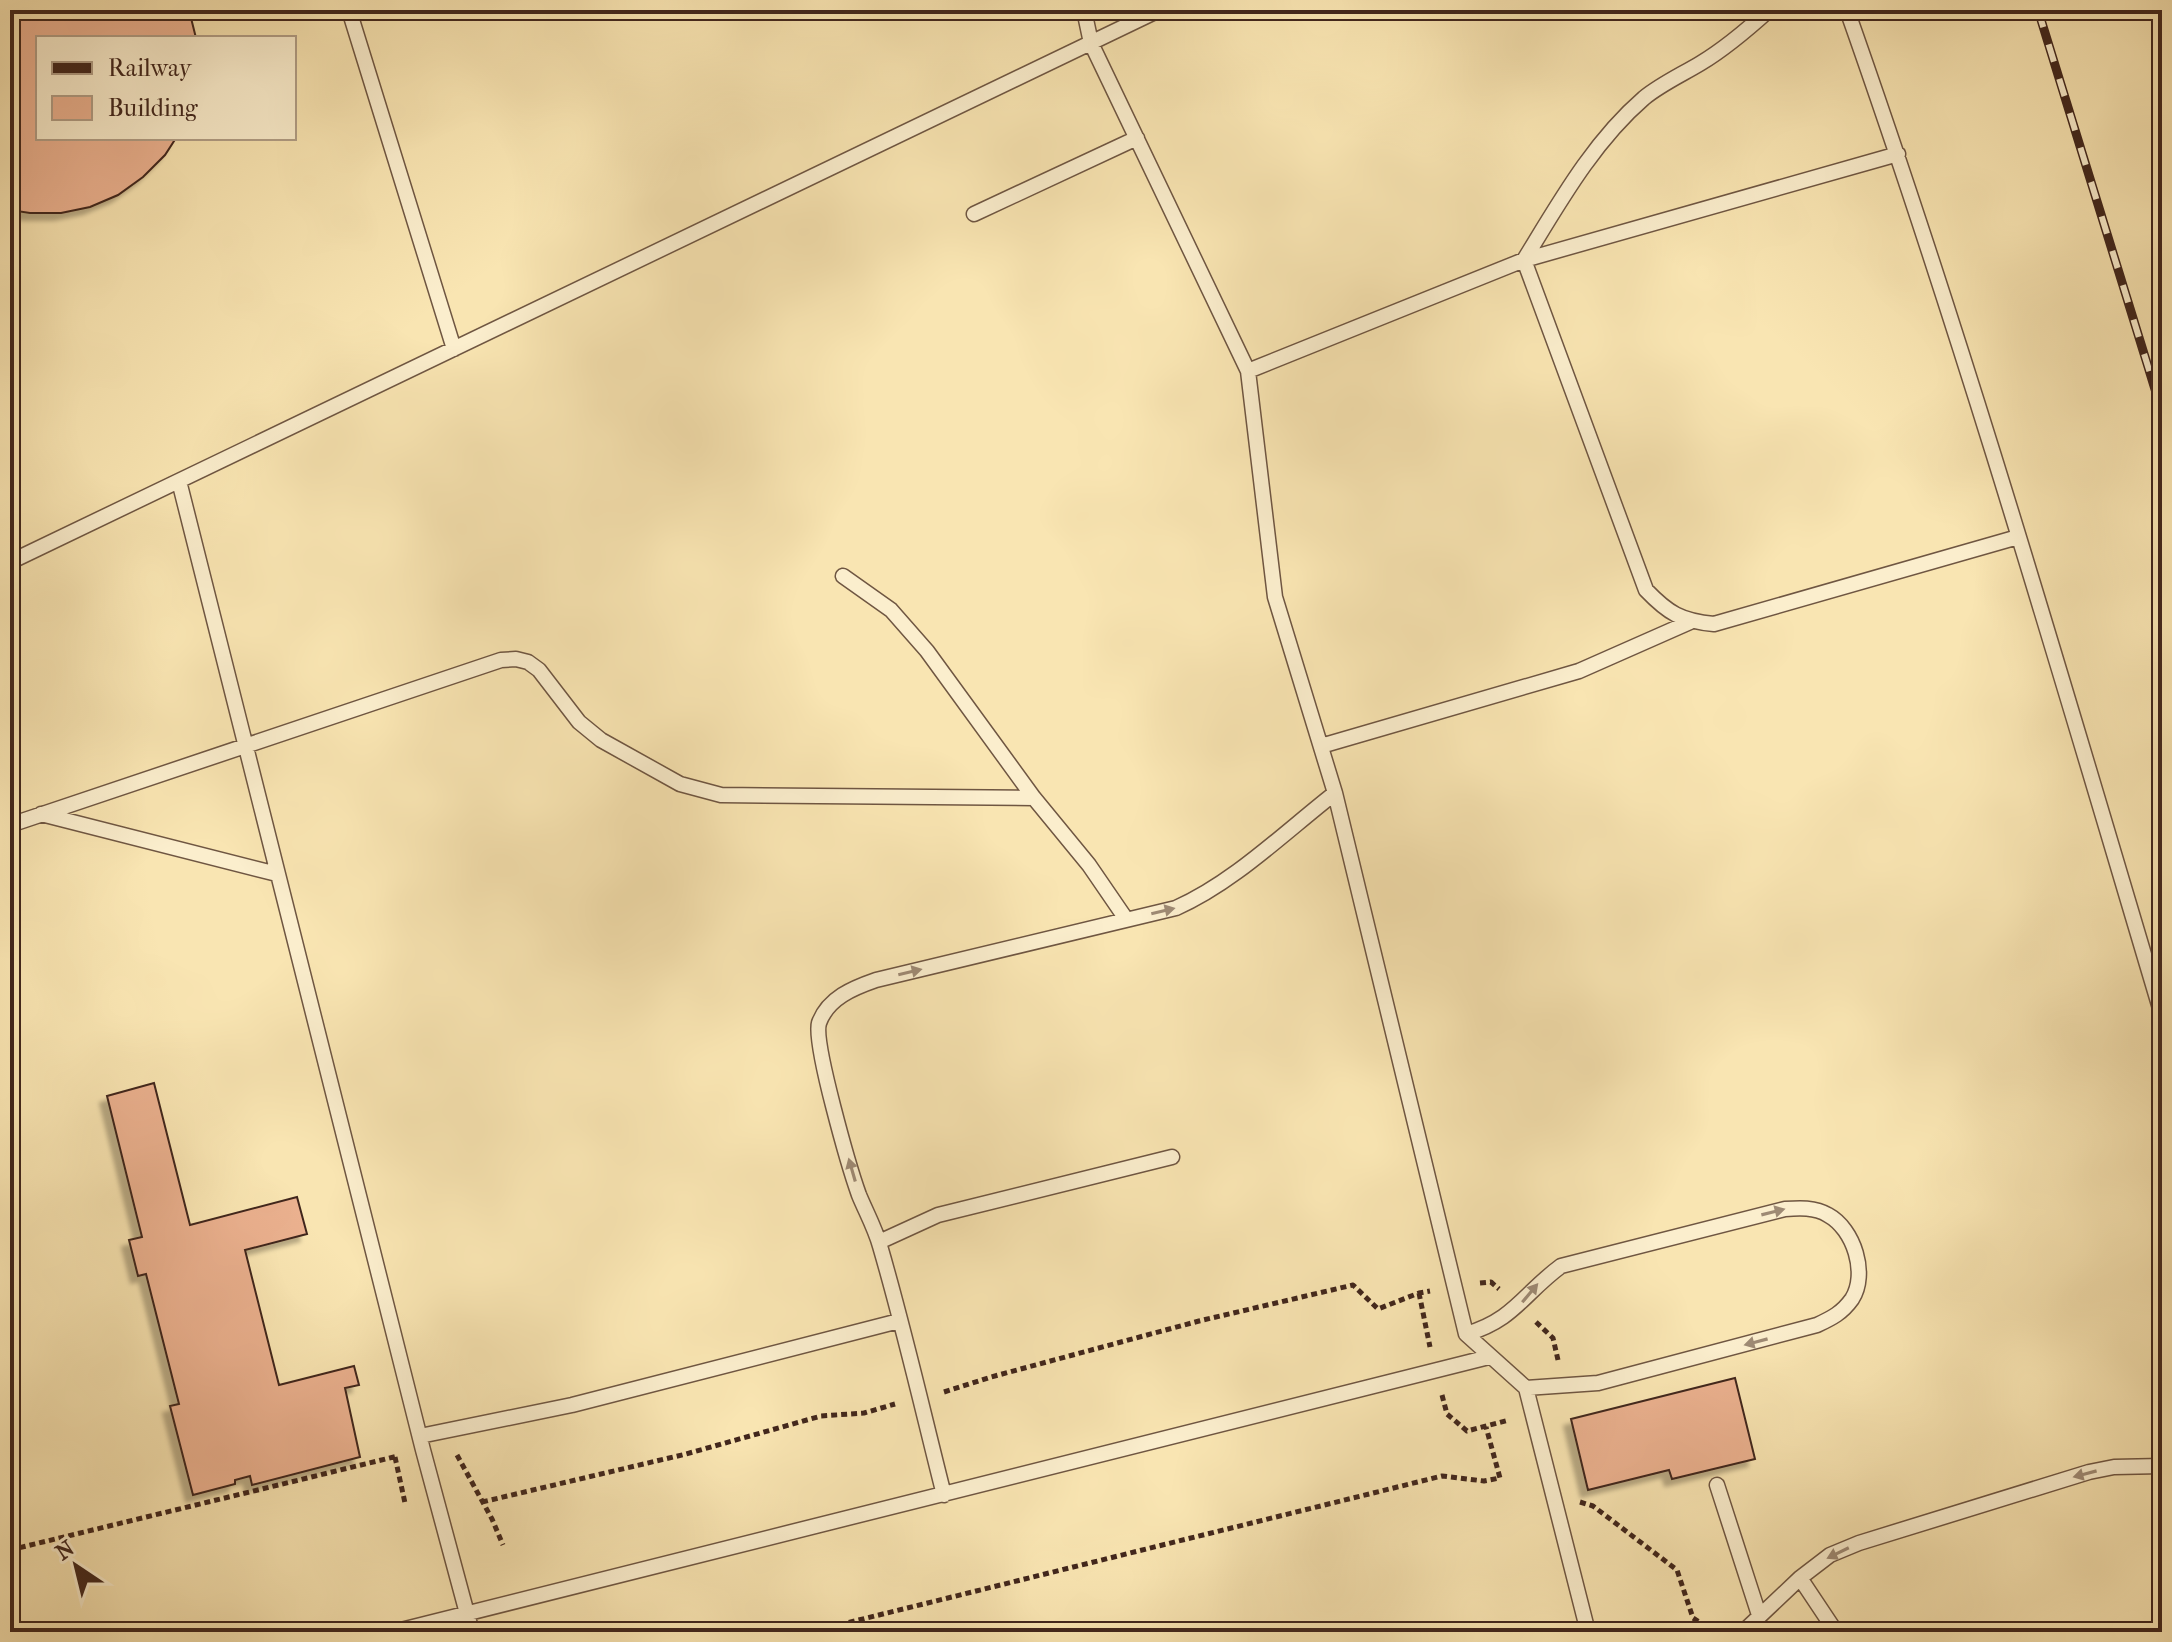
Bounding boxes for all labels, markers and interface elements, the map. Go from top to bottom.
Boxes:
legend [36,36,296,140]
text: Railway [108,54,193,82]
text: Building [108,94,199,122]
one-way arrow [1150,904,1175,917]
one-way arrow [898,965,923,978]
one-way arrow [845,1157,858,1181]
one-way arrow [1760,1206,1785,1218]
one-way arrow [1521,1283,1538,1303]
one-way arrow [1744,1336,1769,1348]
one-way arrow [2073,1468,2097,1481]
north arrow [36,1526,116,1606]
text: N [51,1535,80,1566]
one-way arrow [1826,1546,1849,1560]

